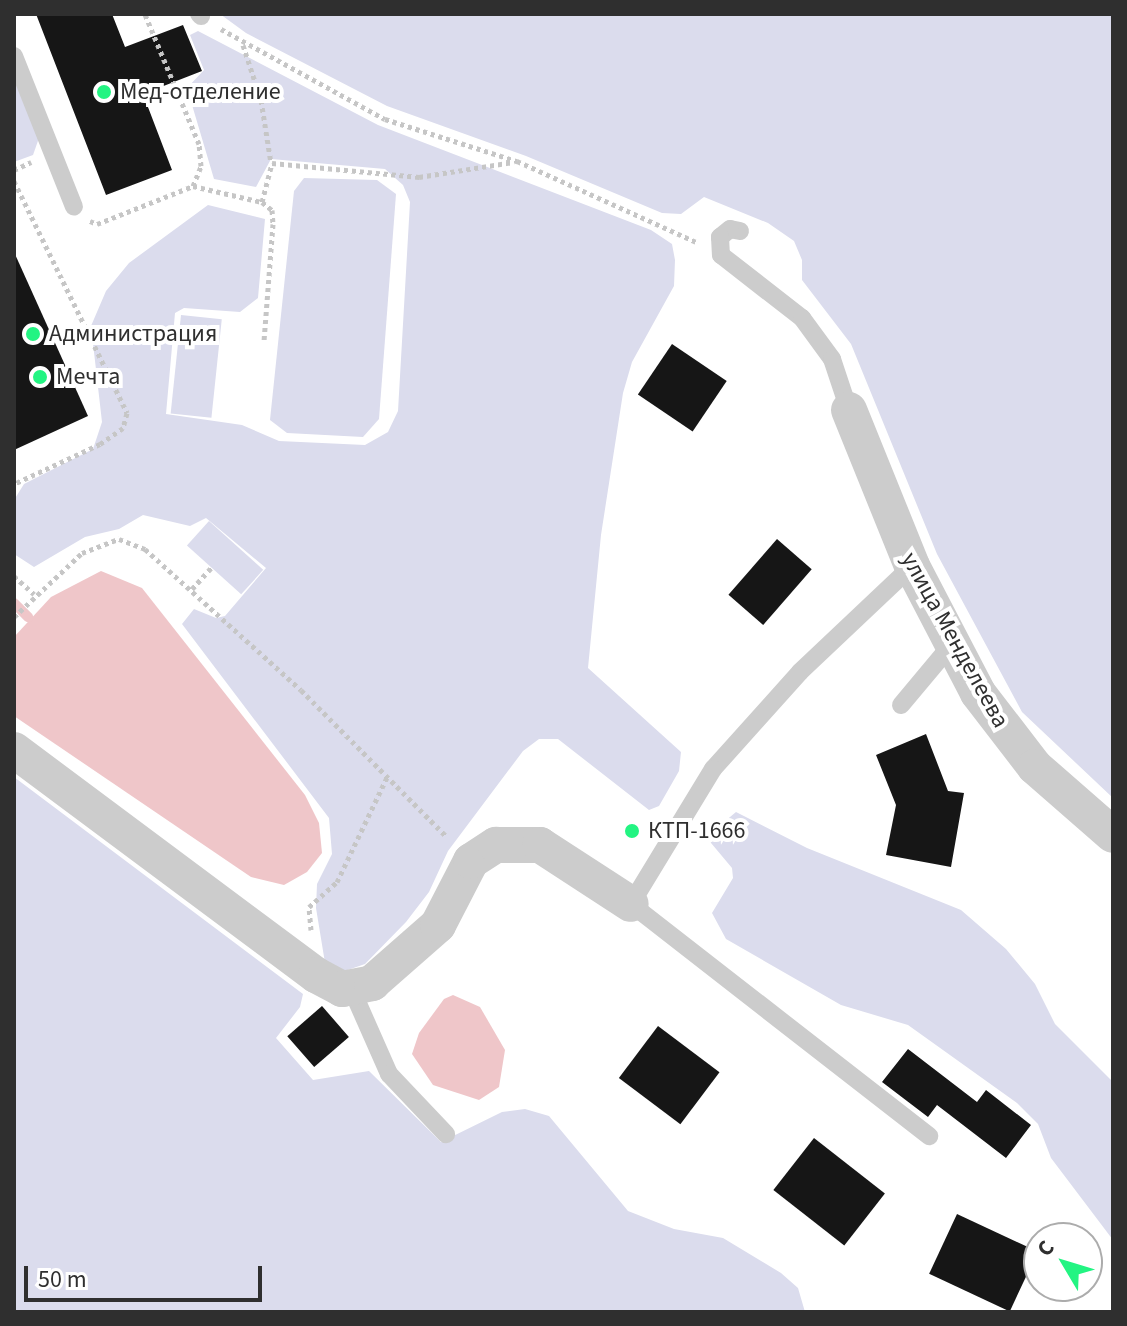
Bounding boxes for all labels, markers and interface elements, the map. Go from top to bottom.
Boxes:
place label: Мед-отделение [120,78,281,106]
marker: Мед-отделение [95,83,113,101]
place label: Администрация [49,320,217,348]
marker: Администрация [24,325,42,343]
place label: Мечта [56,363,120,391]
marker: Мечта [31,368,49,386]
street label: улица Менделеева [895,547,1015,733]
place label: КТП-1666 [648,817,745,845]
marker: КТП-1666 [623,822,641,840]
north arrow [1023,1222,1103,1302]
text: С [1029,1234,1062,1263]
scale bar [28,1250,266,1300]
text: 50 m [38,1262,87,1297]

